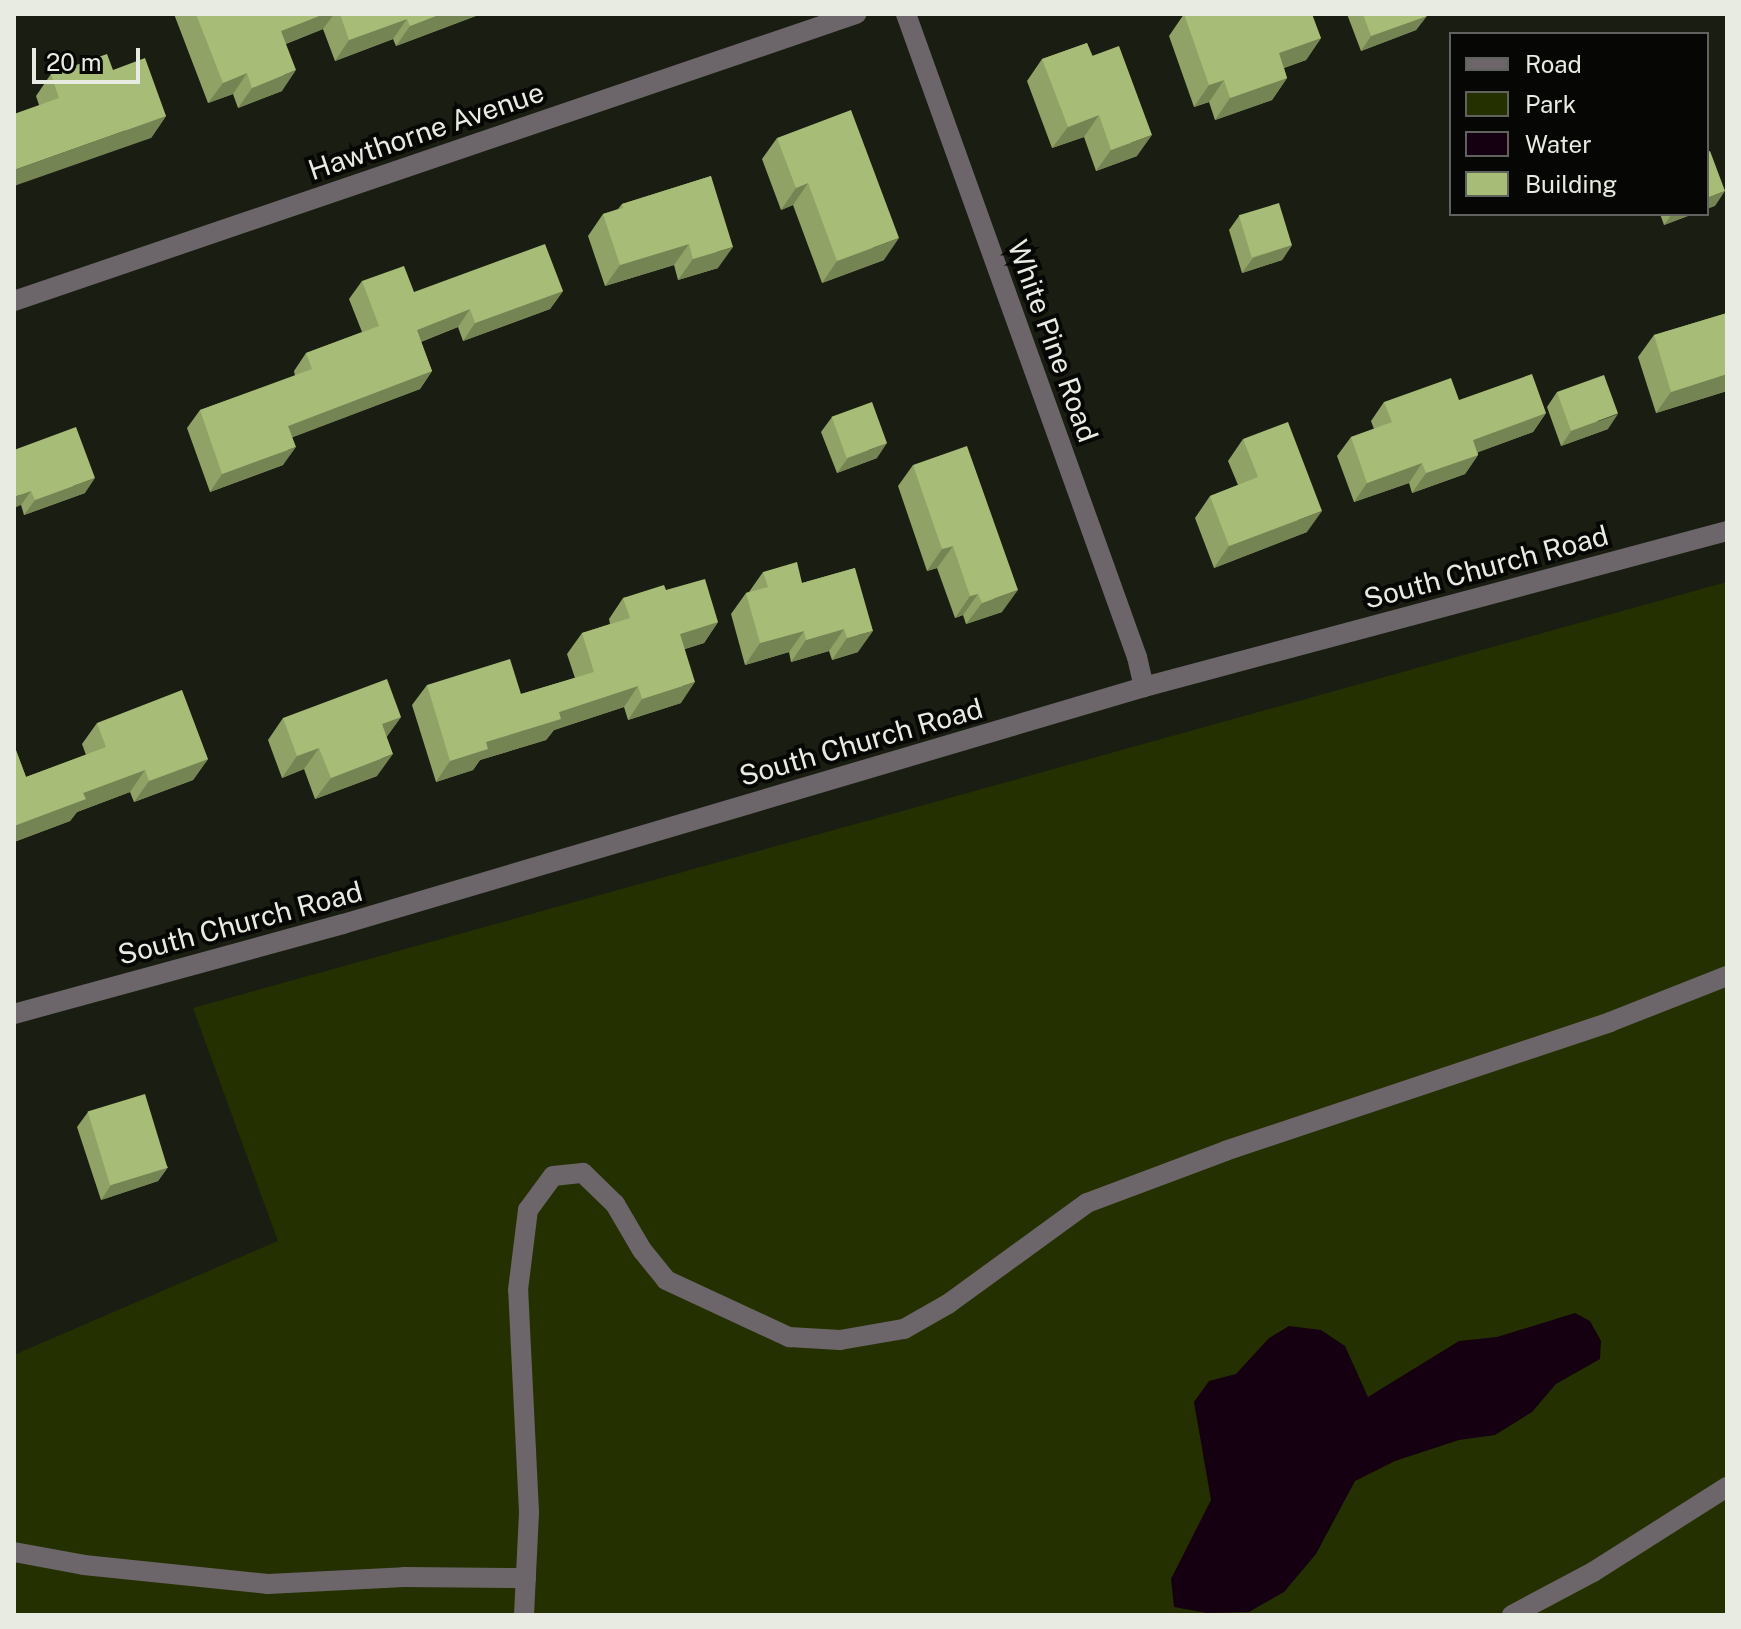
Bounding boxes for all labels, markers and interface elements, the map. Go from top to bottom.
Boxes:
scale bar [36,32,144,82]
legend [1449,32,1709,216]
text: 20 m [46,48,102,76]
text: Road [1525,50,1582,78]
street label: Hawthorne Avenue [304,75,548,187]
text: Park [1525,90,1576,118]
text: Water [1525,130,1592,158]
text: Building [1525,170,1617,198]
street label: White Pine Road [1001,235,1105,447]
street label: South Church Road [1360,518,1612,616]
street label: South Church Road [735,691,987,793]
street label: South Church Road [114,874,366,972]

